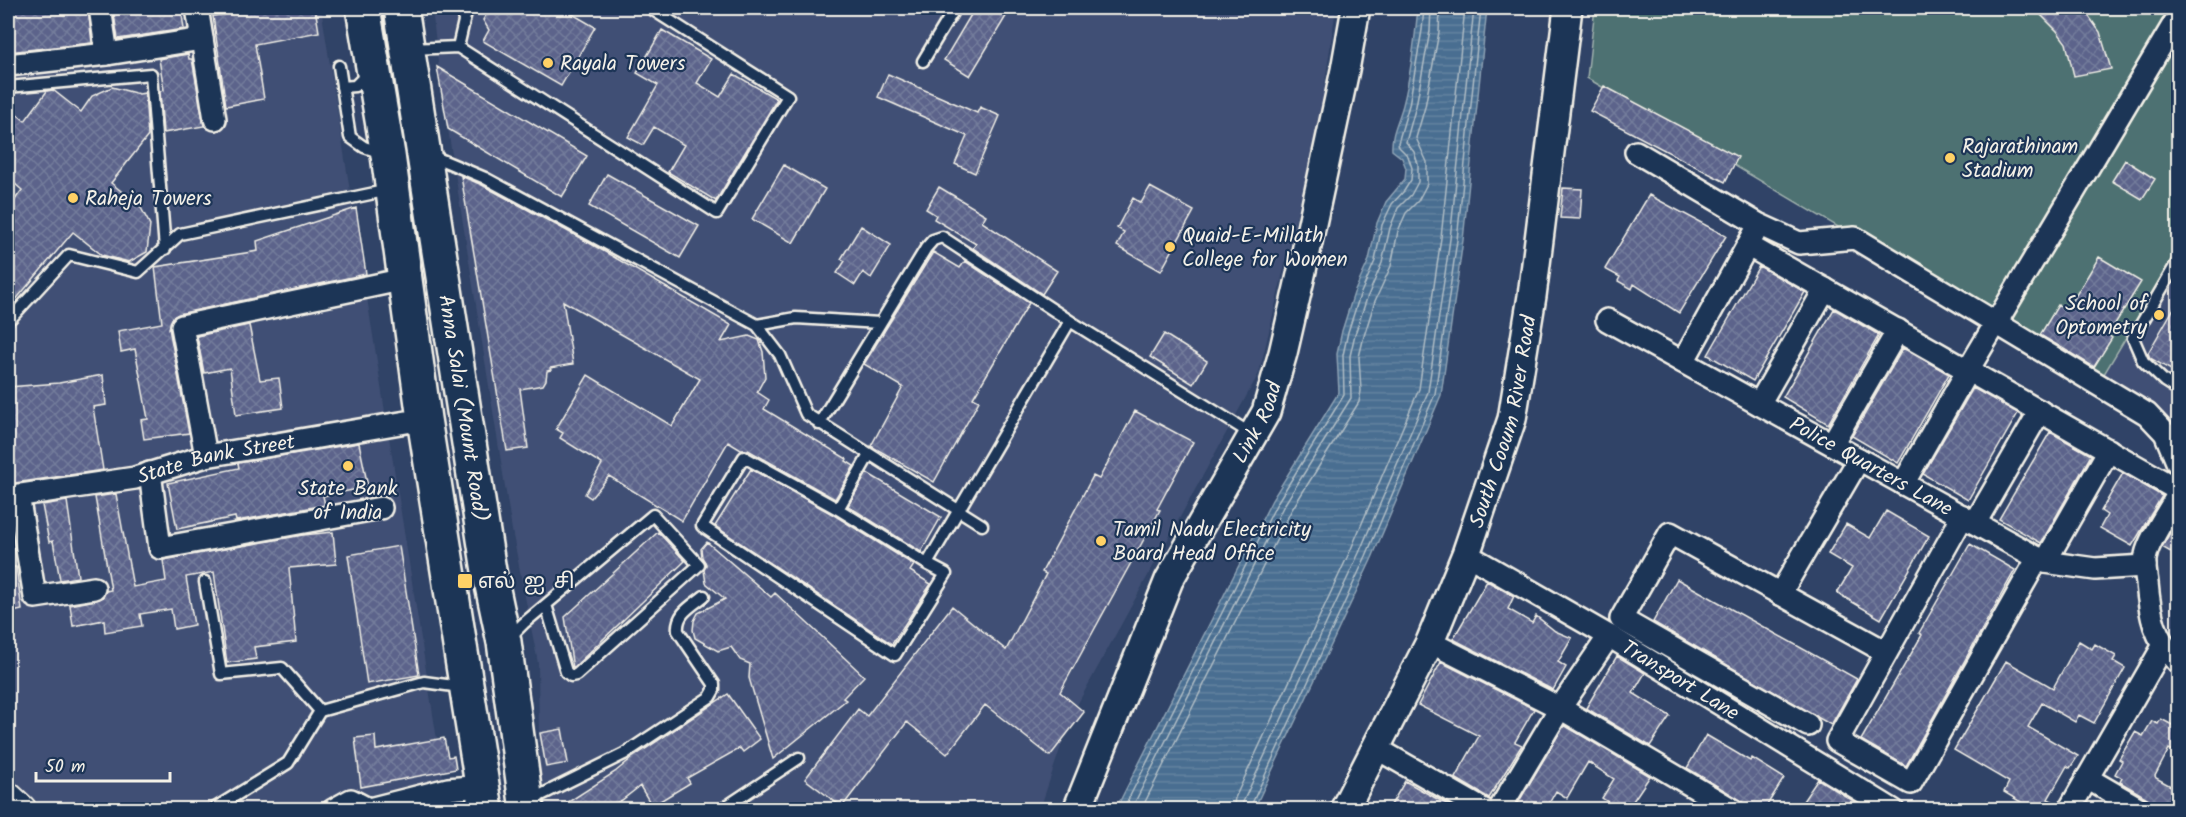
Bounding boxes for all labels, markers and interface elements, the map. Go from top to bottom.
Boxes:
place label: Rayala Towers [560,48,686,81]
marker: Rayala Towers [541,56,555,70]
place label: Rajarathinam Stadium [1962,131,2078,188]
marker: Rajarathinam Stadium [1943,151,1957,165]
place label: Raheja Towers [85,183,212,216]
marker: Raheja Towers [66,191,80,205]
place label: Quaid-E-Millath College for Women [1182,220,1348,277]
marker: Quaid-E-Millath College for Women [1163,240,1177,254]
place label: School of Optometry [2055,288,2149,345]
street label: Anna Salai (Mount Road) [428,292,496,524]
marker: School of Optometry [2152,308,2166,322]
street label: South Cooum River Road [1461,313,1547,532]
street label: Link Road [1225,377,1292,470]
street label: Police Quarters Lane [1783,409,1959,526]
street label: State Bank Street [133,426,298,494]
marker: State Bank of India [341,459,355,473]
place label: State Bank of India [298,473,398,530]
place label: Tamil Nadu Electricity Board Head Office [1113,514,1311,571]
marker: Tamil Nadu Electricity Board Head Office [1094,534,1108,548]
place label: எல் ஐ சி [478,566,574,599]
marker: எல் ஐ சி [456,572,474,590]
street label: Transport Lane [1615,632,1746,730]
scale bar [36,745,170,783]
text: 50 m [45,753,85,782]

